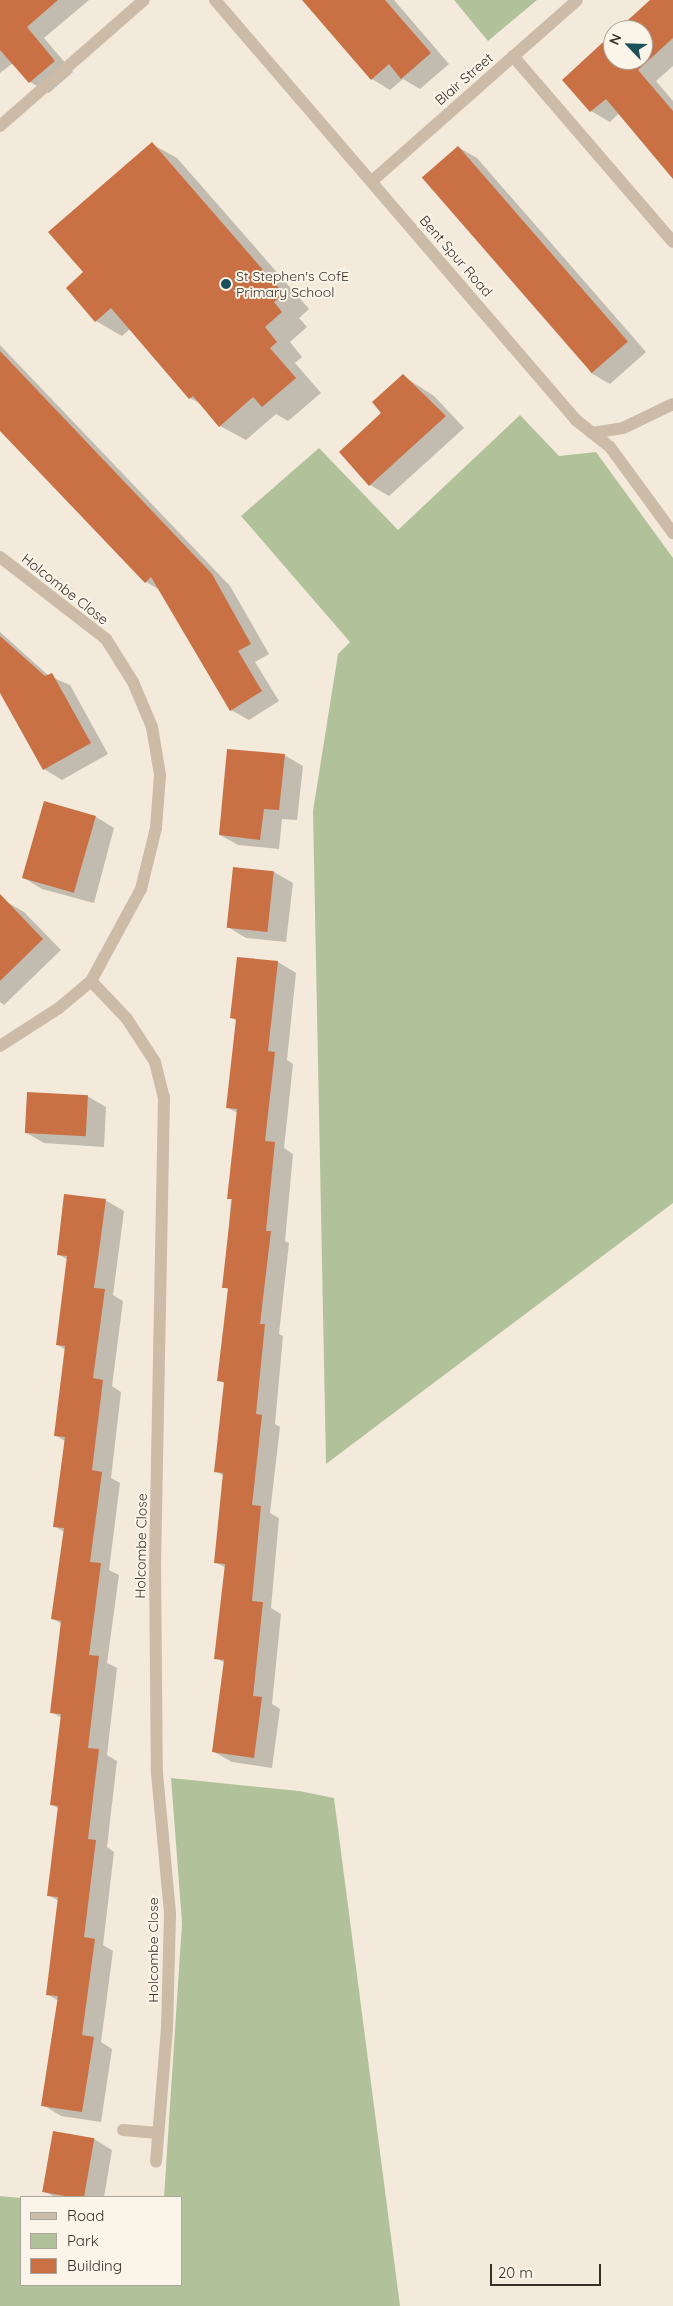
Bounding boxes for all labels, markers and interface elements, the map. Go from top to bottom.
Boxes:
north arrow [603,20,653,70]
text: N [605,31,626,48]
street label: Blair Street [432,49,496,109]
street label: Bent Spur Road [416,212,496,300]
place label: St Stephen's CofE Primary School [236,268,349,300]
marker: St Stephen's CofE Primary School [220,278,232,290]
street label: Holcombe Close [18,550,112,628]
street label: Holcombe Close [132,1493,150,1599]
street label: Holcombe Close [145,1897,161,2003]
legend [20,2196,182,2286]
text: Road [67,2206,104,2225]
text: Park [67,2231,99,2250]
scale bar [493,2254,604,2286]
text: Building [67,2256,122,2275]
text: 20 m [498,2263,533,2282]

